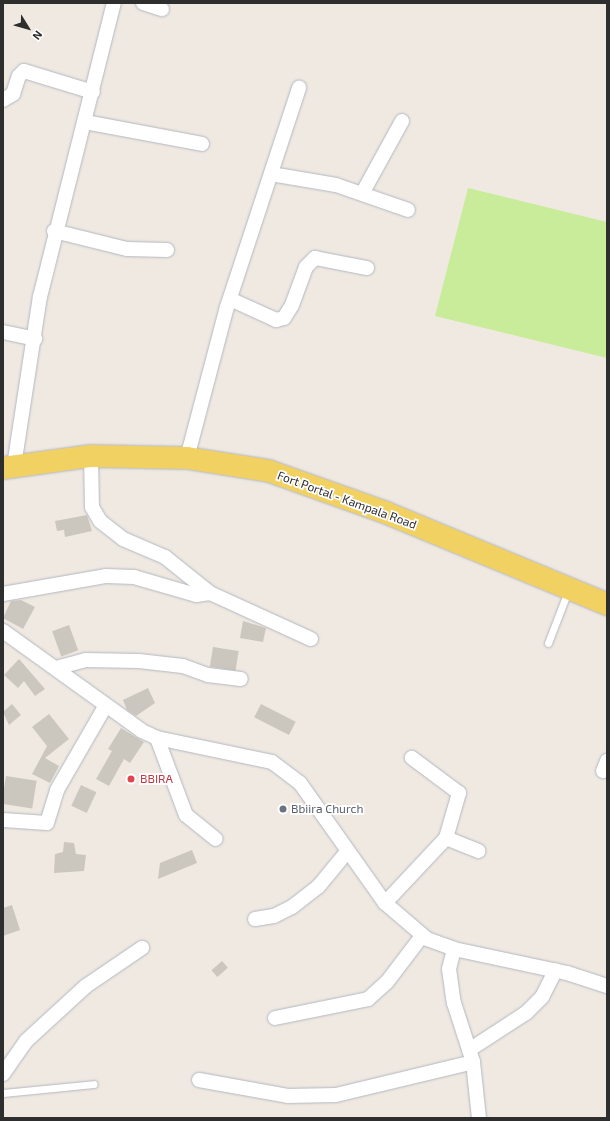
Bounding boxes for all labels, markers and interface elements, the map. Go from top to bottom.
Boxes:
north arrow [8,8,48,48]
text: N [30,28,46,43]
street label: Fort Portal - Kampala Road [275,468,419,532]
place label: BBIRA [140,772,173,786]
marker: BBIRA [125,773,137,785]
place label: Bbiira Church [291,802,363,816]
marker: Bbiira Church [278,804,288,814]

